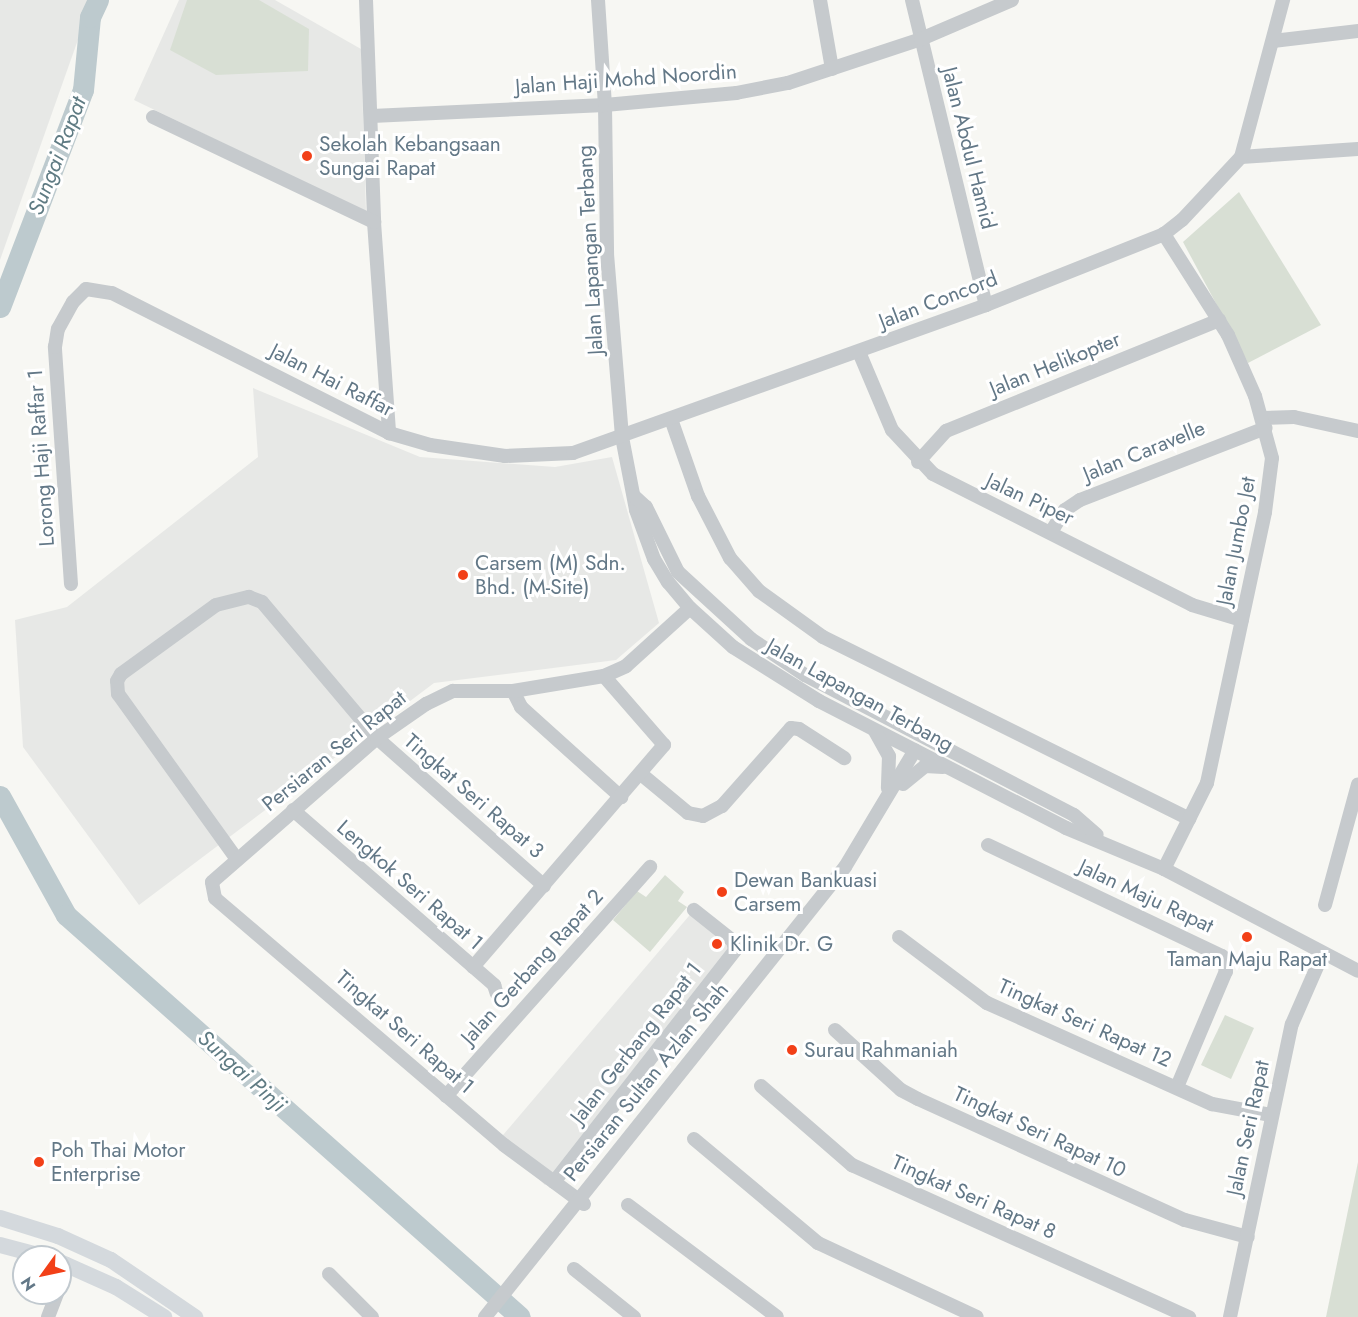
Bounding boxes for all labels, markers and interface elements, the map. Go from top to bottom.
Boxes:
street label: Jalan Haji Mohd Noordin [514,59,738,99]
street label: Jalan Abdul Hamid [937,64,1001,232]
water label: Sungai Rapat [22,93,92,219]
place label: Sekolah Kebangsaan Sungai Rapat [319,131,501,181]
street label: Jalan Lapangan Terbang [572,144,608,356]
marker: Sekolah Kebangsaan Sungai Rapat [300,149,314,163]
street label: Jalan Concord [875,266,1001,334]
street label: Jalan Helikopter [986,326,1124,402]
street label: Jalan Hai Raffar [266,338,398,422]
street label: Lorong Haji Raffar 1 [22,369,60,547]
street label: Jalan Caravelle [1079,415,1209,487]
street label: Jalan Piper [982,468,1078,530]
street label: Jalan Jumbo Jet [1211,475,1261,607]
place label: Carsem (M) Sdn. Bhd. (M-Site) [475,550,626,600]
marker: Carsem (M) Sdn. Bhd. (M-Site) [456,568,470,582]
street label: Jalan Lapangan Terbang [762,633,958,757]
street label: Persiaran Seri Rapat [257,685,411,817]
street label: Tingkat Seri Rapat 3 [399,728,549,864]
street label: Lengkok Seri Rapat 1 [332,815,488,955]
street label: Jalan Maju Rapat [1074,854,1218,938]
place label: Dewan Bankuasi Carsem [734,867,877,917]
street label: Jalan Gerbang Rapat 2 [456,884,608,1050]
marker: Dewan Bankuasi Carsem [715,885,729,899]
marker: Taman Maju Rapat [1240,930,1254,944]
place label: Klinik Dr. G [730,931,833,957]
marker: Klinik Dr. G [708,935,726,953]
place label: Taman Maju Rapat [1167,946,1327,972]
street label: Jalan Gerbang Rapat 1 [565,957,707,1129]
street label: Tingkat Seri Rapat 1 [331,965,479,1099]
street label: Tingkat Seri Rapat 12 [995,973,1175,1073]
street label: Persiaran Sultan Azlan Shah [558,978,734,1186]
water label: Sungai Pinji [192,1024,292,1118]
place label: Surau Rahmaniah [804,1037,958,1063]
marker: Surau Rahmaniah [785,1043,799,1057]
street label: Jalan Seri Rapat [1221,1058,1275,1198]
street label: Tingkat Seri Rapat 10 [950,1081,1130,1183]
place label: Poh Thai Motor Enterprise [51,1137,186,1187]
street label: Tingkat Seri Rapat 8 [888,1150,1060,1244]
marker: Poh Thai Motor Enterprise [32,1155,46,1169]
north arrow [12,1245,72,1305]
text: N [15,1272,41,1296]

